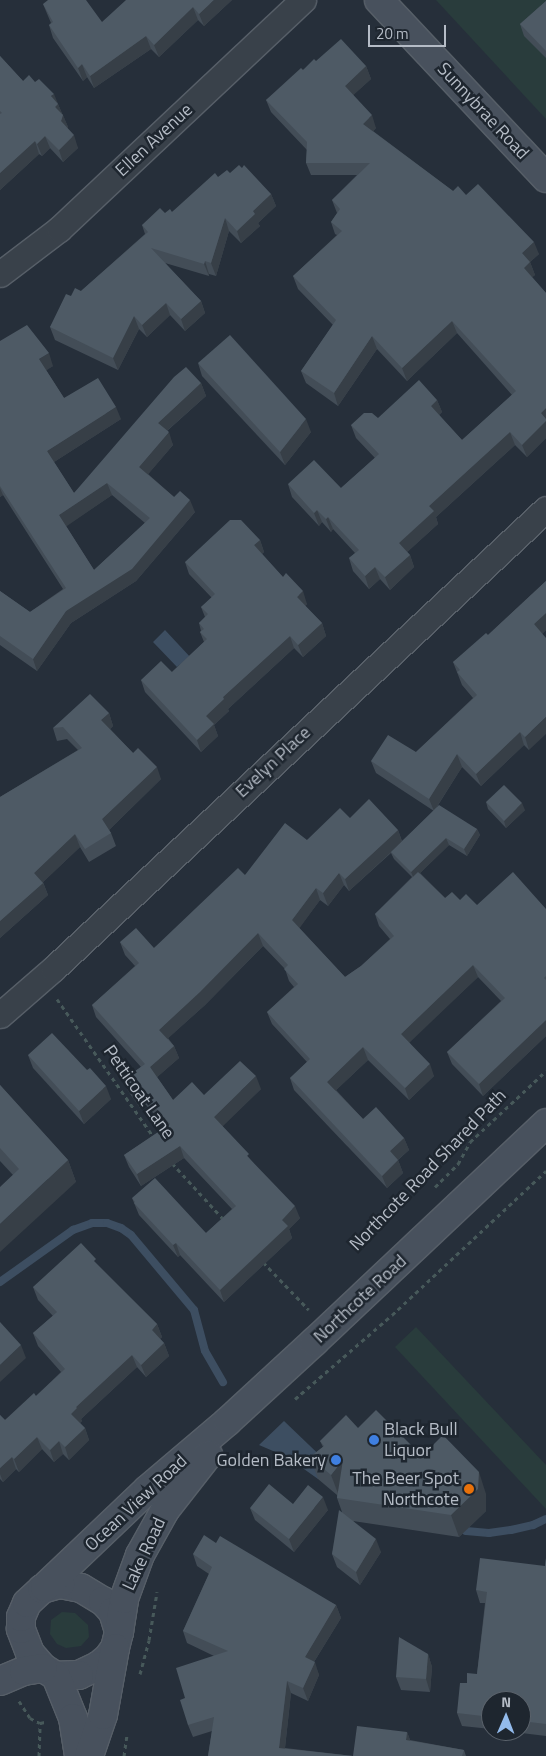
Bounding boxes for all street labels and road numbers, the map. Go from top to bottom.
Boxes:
street label: Sunnybrae Road [433,58,533,164]
street label: Ellen Avenue [111,99,197,181]
street label: Evelyn Place [231,722,315,802]
street label: Petticoat Lane [99,1041,179,1143]
street label: Northcote Road Shared Path [345,1085,511,1255]
street label: Northcote Road [309,1250,411,1348]
street label: Ocean View Road [81,1450,191,1556]
street label: Lake Road [118,1514,170,1594]

